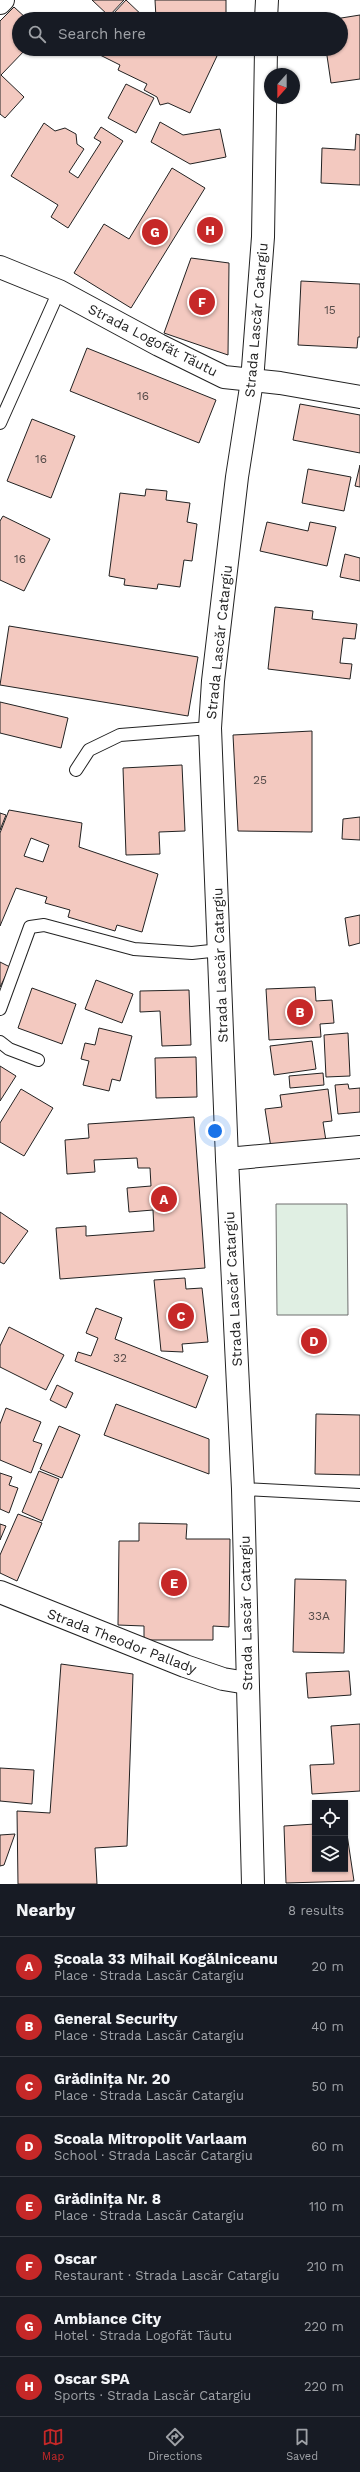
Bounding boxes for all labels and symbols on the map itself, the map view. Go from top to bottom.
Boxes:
north arrow [264,68,300,104]
pin: H [197,215,223,245]
pin: G [142,217,168,247]
street label: Strada Lascăr Catargiu [241,242,271,398]
pin: F [189,287,215,317]
street label: Strada Logofăt Tăutu [86,300,220,380]
house number: 15 [324,303,336,317]
house number: 16 [137,389,149,403]
house number: 16 [35,452,47,466]
house number: 16 [14,552,26,566]
street label: Strada Lascăr Catargiu [203,564,235,720]
house number: 25 [253,773,267,787]
street label: Strada Lascăr Catargiu [209,887,231,1043]
pin: B [287,997,313,1027]
your location [205,1121,225,1141]
pin: A [151,1184,177,1214]
street label: Strada Lascăr Catargiu [221,1211,245,1367]
pin: C [168,1301,194,1331]
pin: D [301,1326,327,1356]
house number: 32 [113,1351,127,1365]
street label: Strada Lascăr Catargiu [237,1535,255,1691]
pin: E [161,1568,187,1598]
street label: Strada Theodor Pallady [45,1605,200,1677]
house number: 33A [308,1609,330,1623]

